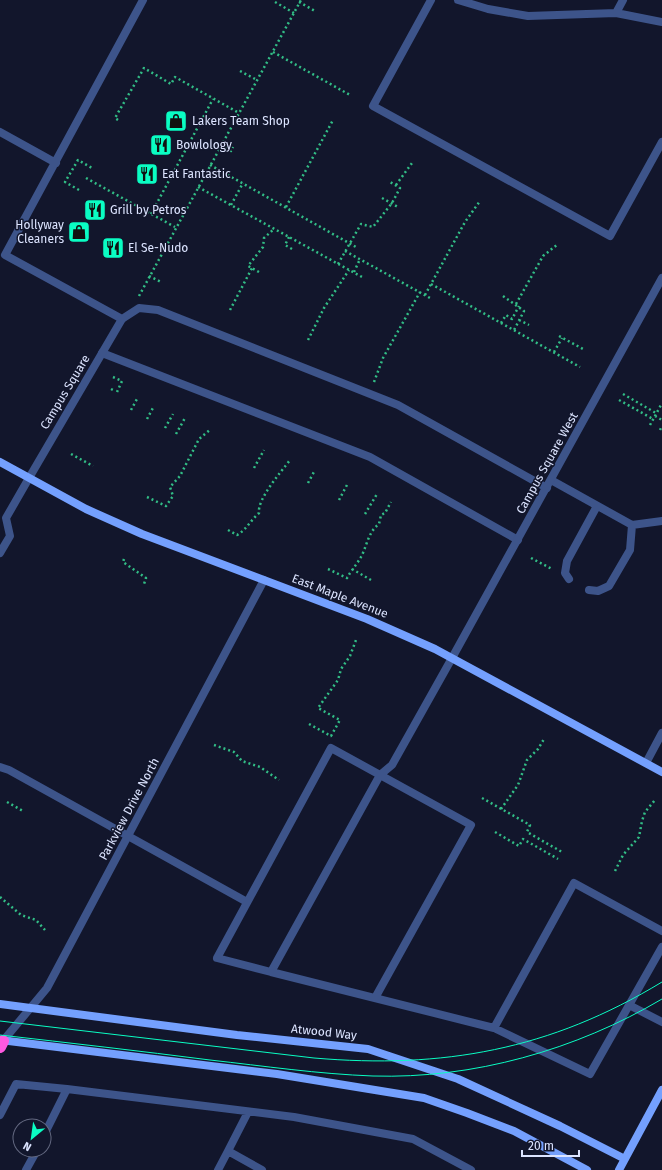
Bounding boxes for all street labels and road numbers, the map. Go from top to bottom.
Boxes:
street label: Campus Square [37,352,93,432]
street label: Campus Square West [513,409,581,516]
street label: East Maple Avenue [290,571,390,621]
street label: Parkview Drive North [96,755,162,863]
street label: Atwood Way [290,1022,358,1042]

